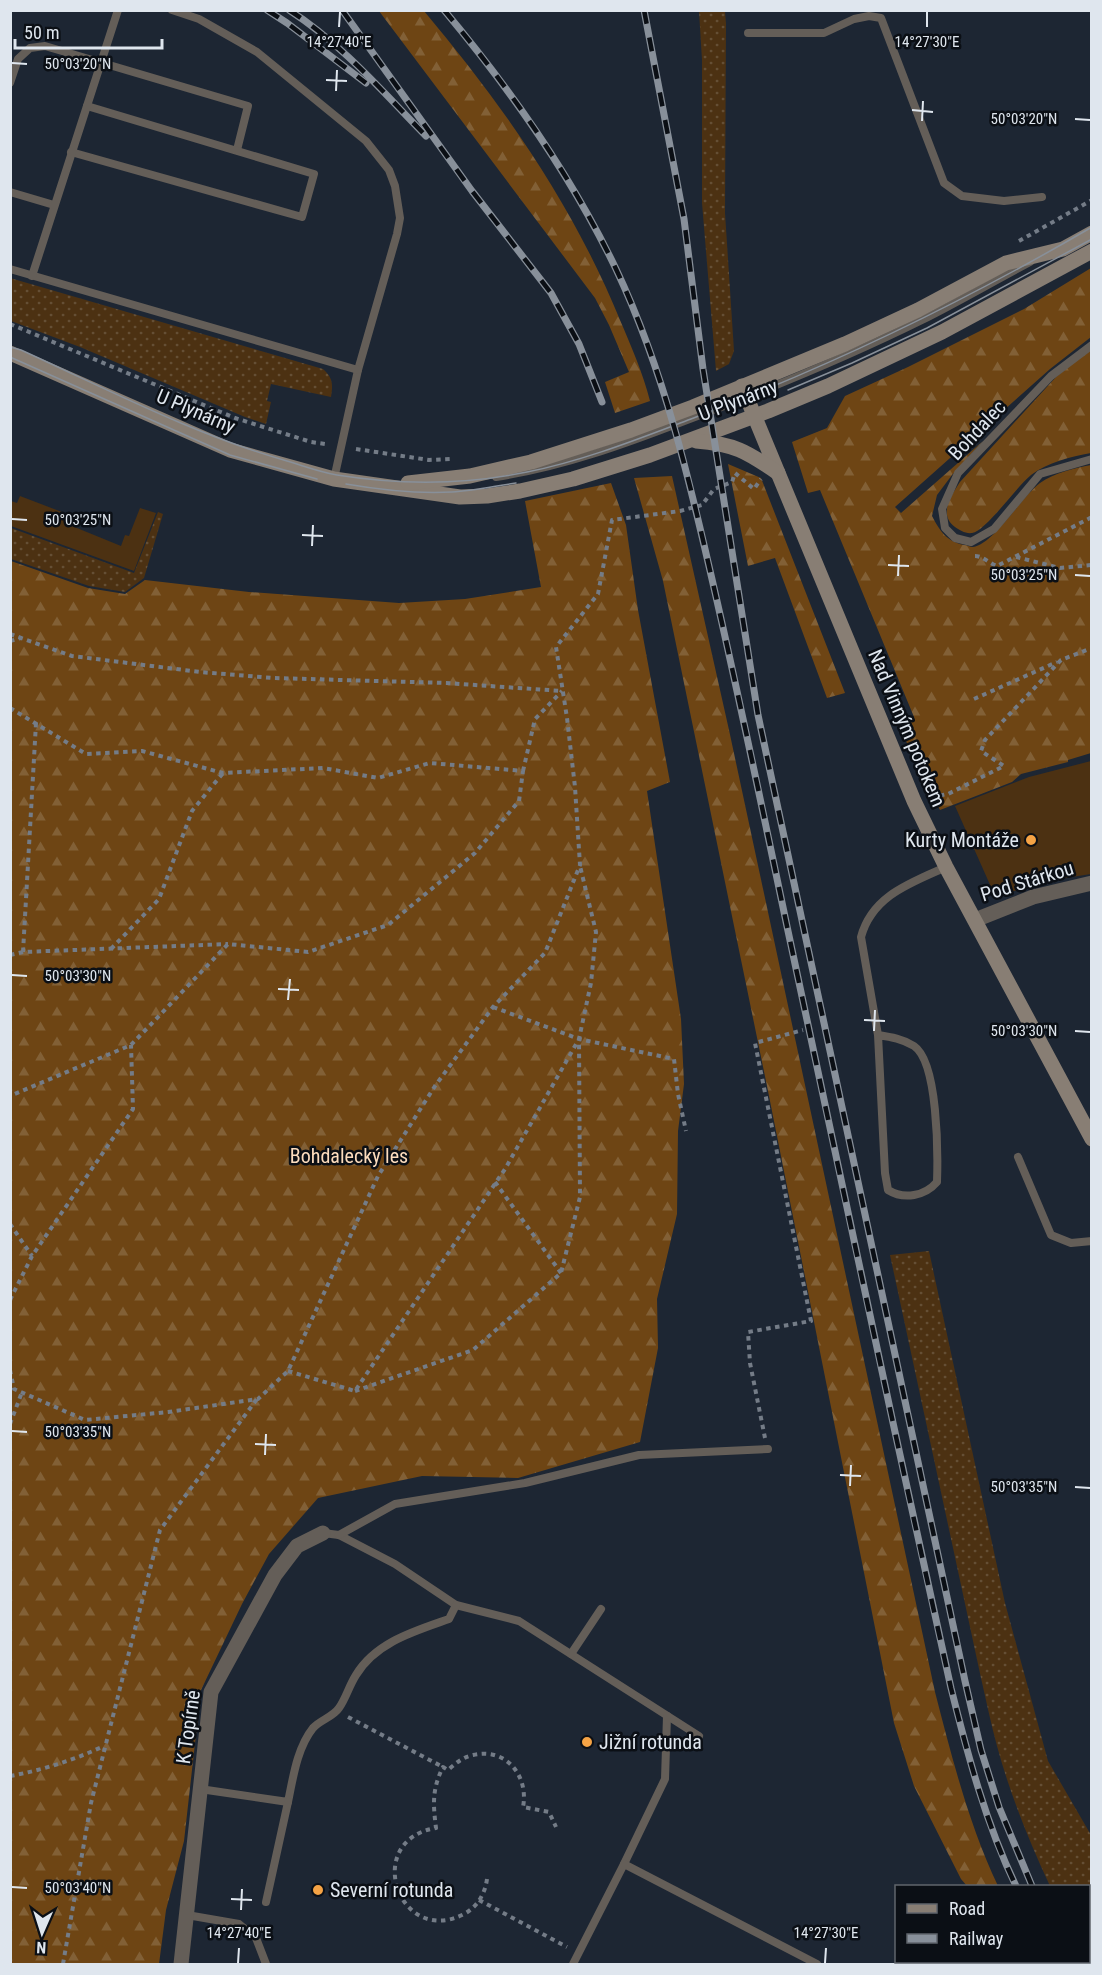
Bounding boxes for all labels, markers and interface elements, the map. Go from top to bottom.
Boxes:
scale bar [15,12,162,50]
text: 50 m [24,22,59,43]
text: 14°27'40"E [307,33,371,51]
text: 14°27'30"E [895,33,959,51]
text: 50°03'20"N [45,55,111,73]
text: 50°03'20"N [991,110,1057,128]
street label: U Plynárny [695,374,781,426]
street label: U Plynárny [153,384,239,438]
street label: Bohdalec [943,395,1011,465]
text: 50°03'25"N [45,511,111,529]
text: 50°03'25"N [991,566,1057,584]
street label: Nad Vinným potokem [863,646,951,810]
place label: Kurty Montáže [905,828,1019,852]
marker: Kurty Montáže [1024,833,1038,847]
street label: Pod Stárkou [977,855,1077,907]
text: 50°03'30"N [45,967,111,985]
text: 50°03'30"N [991,1022,1057,1040]
park label: Bohdalecký les [290,1144,408,1168]
text: 50°03'35"N [45,1423,111,1441]
text: 50°03'35"N [991,1478,1057,1496]
street label: K Topírně [171,1689,205,1765]
place label: Jižní rotunda [599,1730,702,1754]
marker: Jižní rotunda [580,1735,594,1749]
place label: Severní rotunda [330,1878,453,1902]
text: 50°03'40"N [45,1879,111,1897]
marker: Severní rotunda [311,1883,325,1897]
legend [895,1885,1090,1963]
text: Road [949,1898,985,1919]
north arrow [12,1903,72,1963]
text: 14°27'40"E [207,1924,271,1942]
text: 14°27'30"E [794,1924,858,1942]
text: Railway [949,1928,1004,1949]
text: N [36,1938,47,1957]

